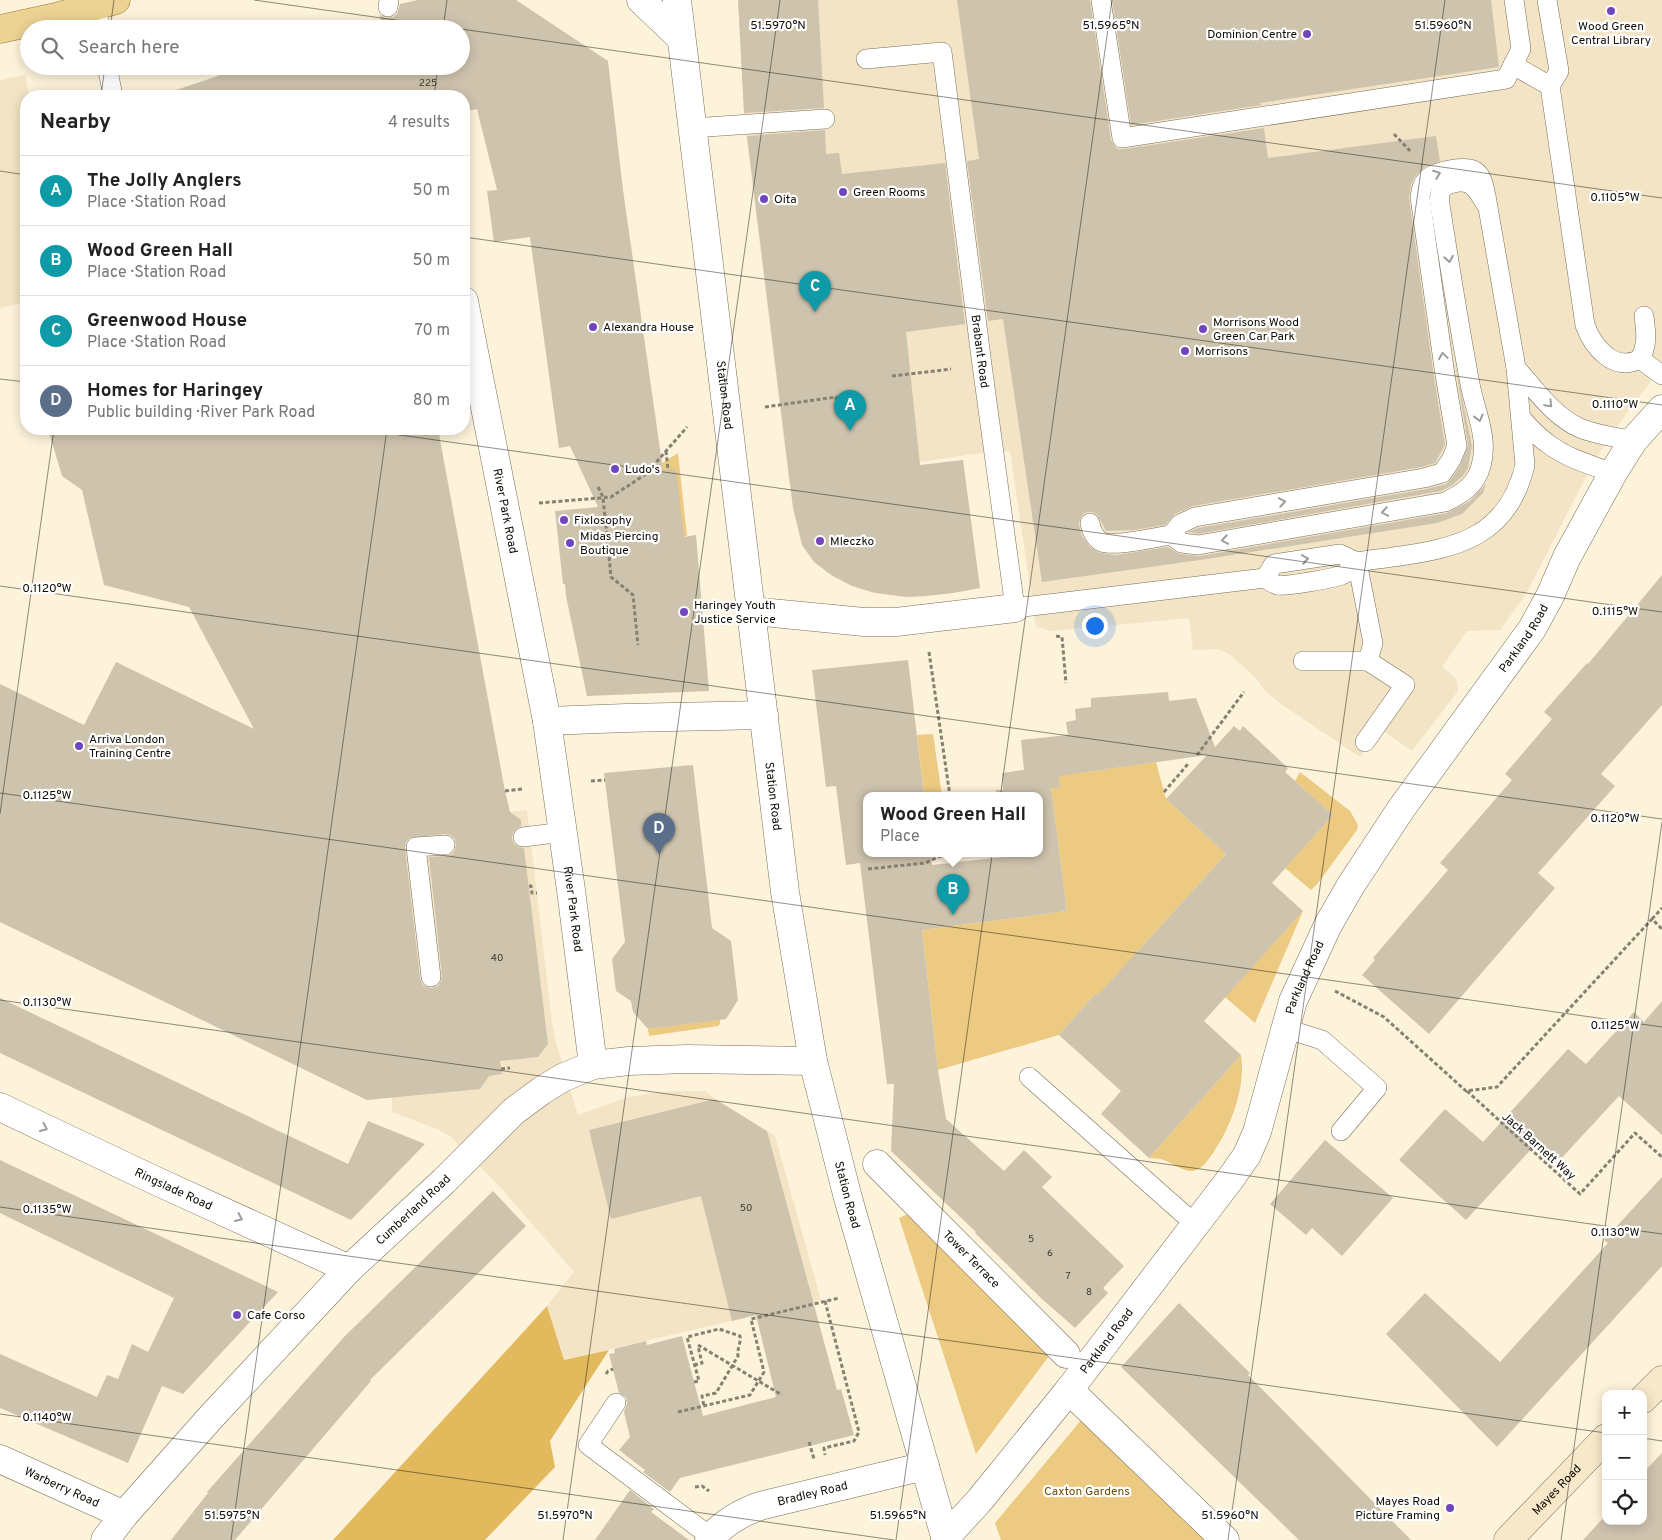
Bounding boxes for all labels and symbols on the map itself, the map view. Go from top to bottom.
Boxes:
marker: Wood Green Central Library [1605,5,1617,17]
text: 51.5970°N [750,18,806,34]
text: 51.5965°N [1082,18,1140,34]
text: 51.5960°N [1414,18,1472,34]
place label: Wood Green Central Library [1571,19,1651,49]
place label: Dominion Centre [1207,27,1297,43]
marker: Dominion Centre [1301,28,1313,40]
house number: 225 [419,77,437,90]
one-way arrow [1432,170,1441,180]
place label: Green Rooms [853,185,925,201]
marker: Green Rooms [837,186,849,198]
text: 0.1105°W [1590,190,1640,206]
place label: Oita [774,192,797,208]
marker: Oita [758,193,770,205]
one-way arrow [1443,254,1453,263]
pin: C [799,271,831,312]
street label: Brabant Road [967,314,992,389]
place label: Morrisons Wood Green Car Park [1213,315,1299,345]
place label: Alexandra House [603,320,694,336]
marker: Alexandra House [587,321,599,333]
marker: Morrisons Wood Green Car Park [1197,323,1209,335]
place label: Morrisons [1195,344,1248,360]
marker: Morrisons [1179,345,1191,357]
one-way arrow [1438,352,1448,361]
street label: Station Road [712,360,736,430]
pin: A [834,390,866,431]
text: 0.1110°W [1592,397,1638,413]
one-way arrow [1543,398,1552,407]
one-way arrow [1473,414,1484,423]
place label: Ludo's [625,462,660,478]
marker: Ludo's [609,463,621,475]
street label: River Park Road [488,467,521,555]
one-way arrow [1278,498,1286,508]
one-way arrow [1381,507,1389,517]
place label: Fixlosophy [574,513,632,529]
marker: Fixlosophy [558,514,570,526]
place label: Midas Piercing Boutique [580,529,659,559]
place label: Mleczko [830,534,874,550]
marker: Mleczko [814,535,826,547]
one-way arrow [1221,535,1229,545]
marker: Midas Piercing Boutique [564,537,576,549]
one-way arrow [1301,555,1310,565]
text: 0.1120°W [22,581,72,597]
place label: Haringey Youth Justice Service [694,598,776,628]
street label: Parkland Road [1496,602,1553,676]
text: 0.1115°W [1592,604,1638,620]
marker: Haringey Youth Justice Service [678,606,690,618]
your location [1082,613,1108,639]
place label: Arriva London Training Centre [89,732,171,762]
marker: Arriva London Training Centre [73,740,85,752]
street label: Station Road [760,761,784,832]
text: 0.1125°W [22,788,72,804]
text: 0.1120°W [1590,811,1640,827]
pin: D [643,813,675,854]
street label: River Park Road [559,865,586,953]
pin: B [937,874,969,915]
street label: Parkland Road [1283,939,1329,1016]
house number: 40 [491,952,503,965]
text: 0.1130°W [22,995,72,1011]
text: 0.1125°W [1590,1018,1640,1034]
street label: Jack Barnett Way [1498,1109,1579,1184]
one-way arrow [39,1121,48,1132]
street label: Station Road [830,1160,863,1231]
street label: Ringslade Road [132,1165,215,1215]
street label: Cumberland Road [373,1172,455,1249]
text: 0.1135°W [22,1202,72,1218]
house number: 50 [740,1202,752,1215]
one-way arrow [234,1212,243,1223]
text: 0.1130°W [1590,1225,1640,1241]
street label: Tower Terrace [939,1227,1003,1292]
house number: 5 [1028,1233,1034,1246]
house number: 6 [1047,1247,1053,1260]
house number: 7 [1065,1270,1071,1283]
house number: 8 [1086,1286,1092,1299]
street label: Parkland Road [1077,1305,1138,1378]
place label: Cafe Corso [247,1308,306,1324]
marker: Cafe Corso [231,1309,243,1321]
text: 0.1140°W [22,1410,72,1426]
street label: Mayes Road [1529,1461,1585,1519]
street label: Warberry Road [21,1464,102,1512]
street label: Bradley Road [776,1478,850,1511]
park label: Caxton Gardens [1044,1484,1130,1500]
place label: Mayes Road Picture Framing [1355,1494,1440,1524]
marker: Mayes Road Picture Framing [1444,1502,1456,1514]
text: 51.5975°N [204,1508,260,1524]
text: 51.5970°N [537,1508,593,1524]
text: 51.5965°N [869,1508,927,1524]
text: 51.5960°N [1201,1508,1259,1524]

